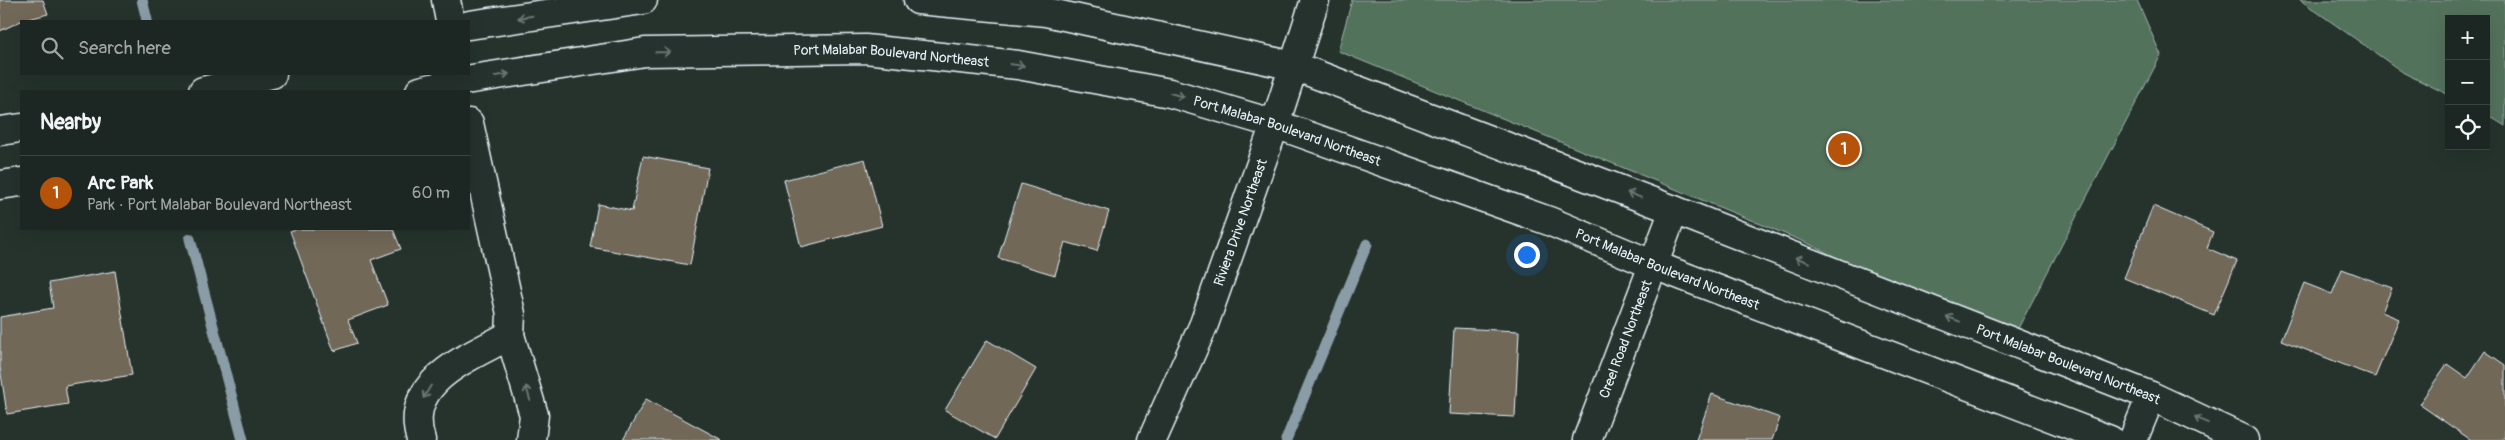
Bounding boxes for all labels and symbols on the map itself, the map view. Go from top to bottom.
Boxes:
one-way arrow [518,12,534,22]
street label: Port Malabar Boulevard Northeast [793,40,990,70]
one-way arrow [654,47,670,57]
one-way arrow [1009,60,1025,70]
one-way arrow [494,69,510,79]
one-way arrow [1168,90,1184,100]
street label: Port Malabar Boulevard Northeast [1191,92,1384,169]
pin: 1 [1828,130,1860,168]
street label: Riviera Drive Northeast [1210,156,1271,288]
one-way arrow [1627,189,1642,199]
street label: Port Malabar Boulevard Northeast [1573,225,1762,313]
your location [1514,242,1540,268]
one-way arrow [1795,255,1810,264]
street label: Creel Road Northeast [1595,277,1655,401]
one-way arrow [1946,314,1962,323]
street label: Port Malabar Boulevard Northeast [1974,320,2164,408]
one-way arrow [421,385,432,399]
one-way arrow [523,385,533,401]
one-way arrow [2194,414,2209,424]

